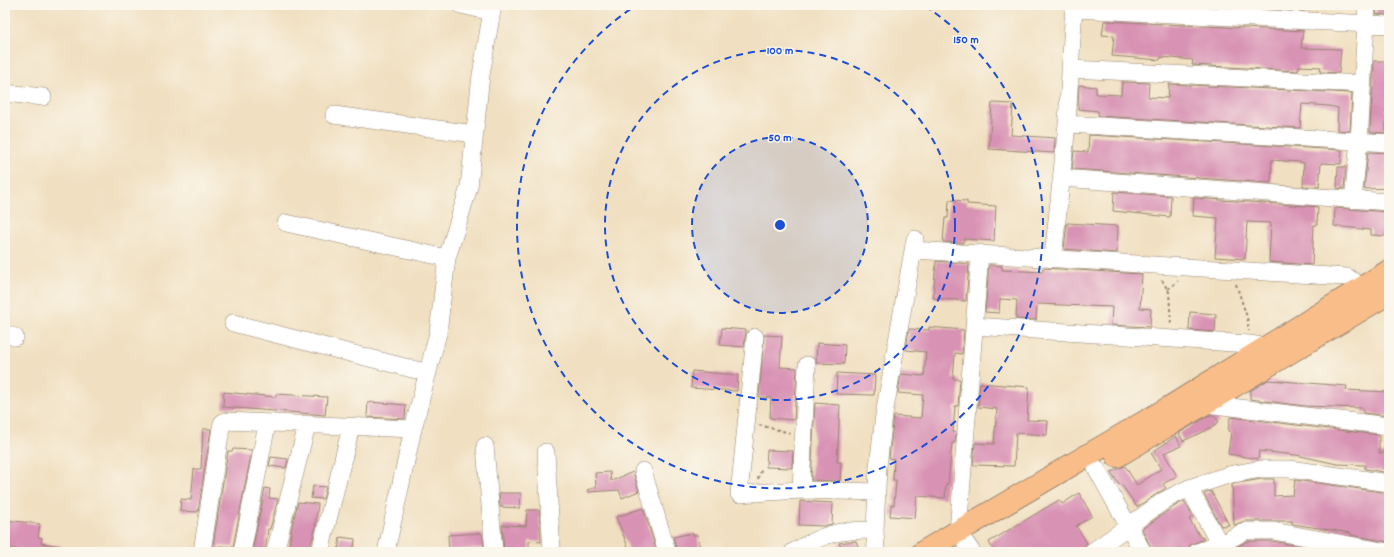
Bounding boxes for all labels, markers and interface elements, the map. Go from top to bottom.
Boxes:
text: 150 m [953,32,979,49]
text: 100 m [767,43,793,60]
text: 50 m [768,130,792,147]
centre of rings [773,218,787,232]

